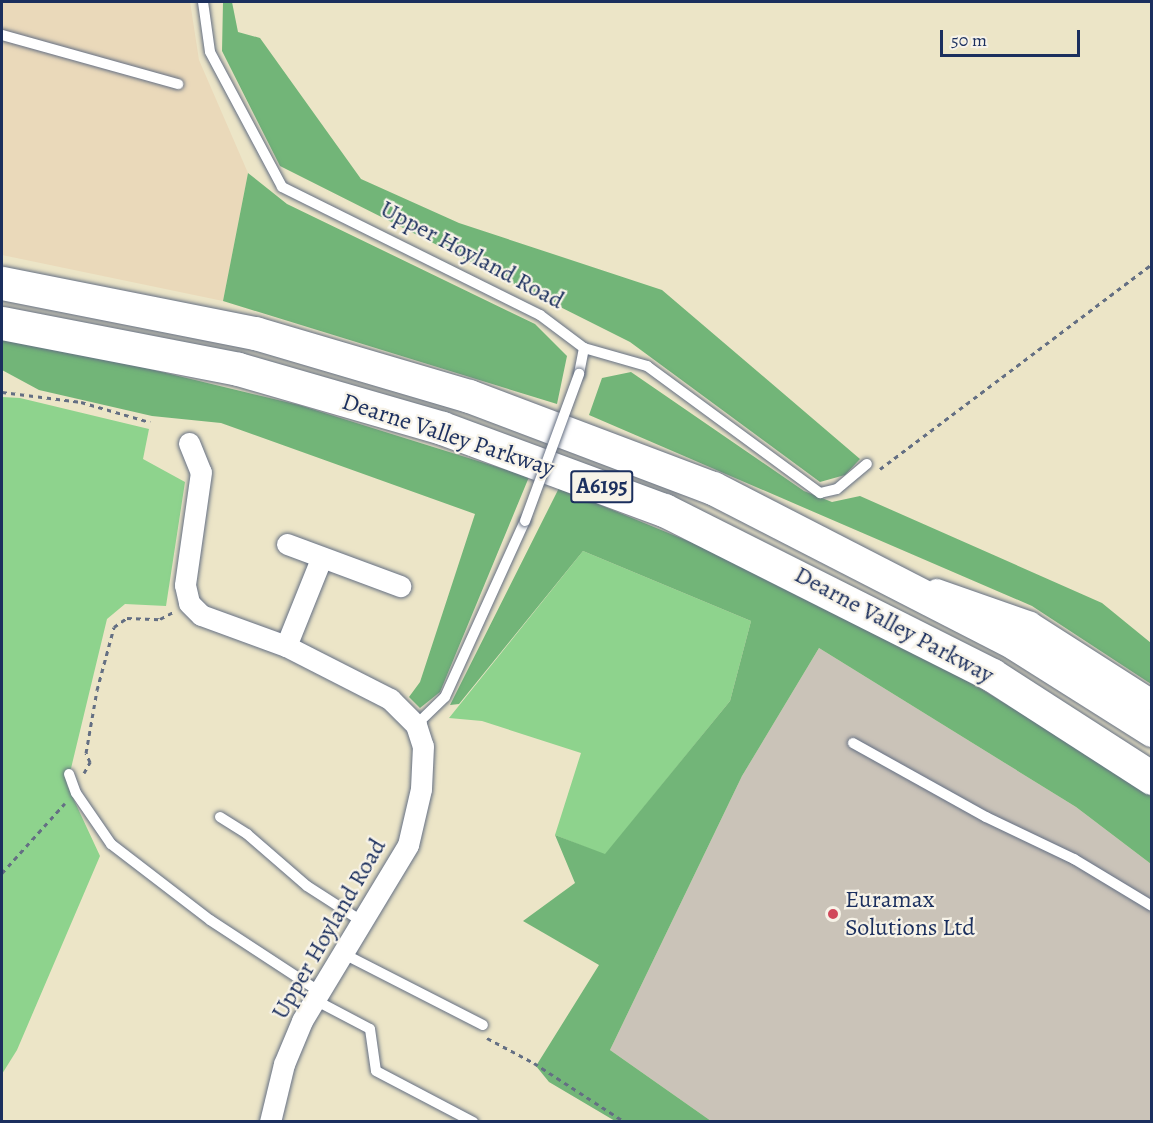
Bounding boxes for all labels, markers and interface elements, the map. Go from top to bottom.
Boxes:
scale bar [943,18,1082,56]
text: 50 m [951,28,987,52]
street label: Upper Hoyland Road [375,194,569,316]
street label: Dearne Valley Parkway [338,387,558,483]
road number: A6195 [569,468,635,506]
street label: Dearne Valley Parkway [789,560,999,690]
street label: Upper Hoyland Road [266,834,392,1024]
place label: Euramax Solutions Ltd [845,886,975,942]
marker: Euramax Solutions Ltd [826,907,840,921]

